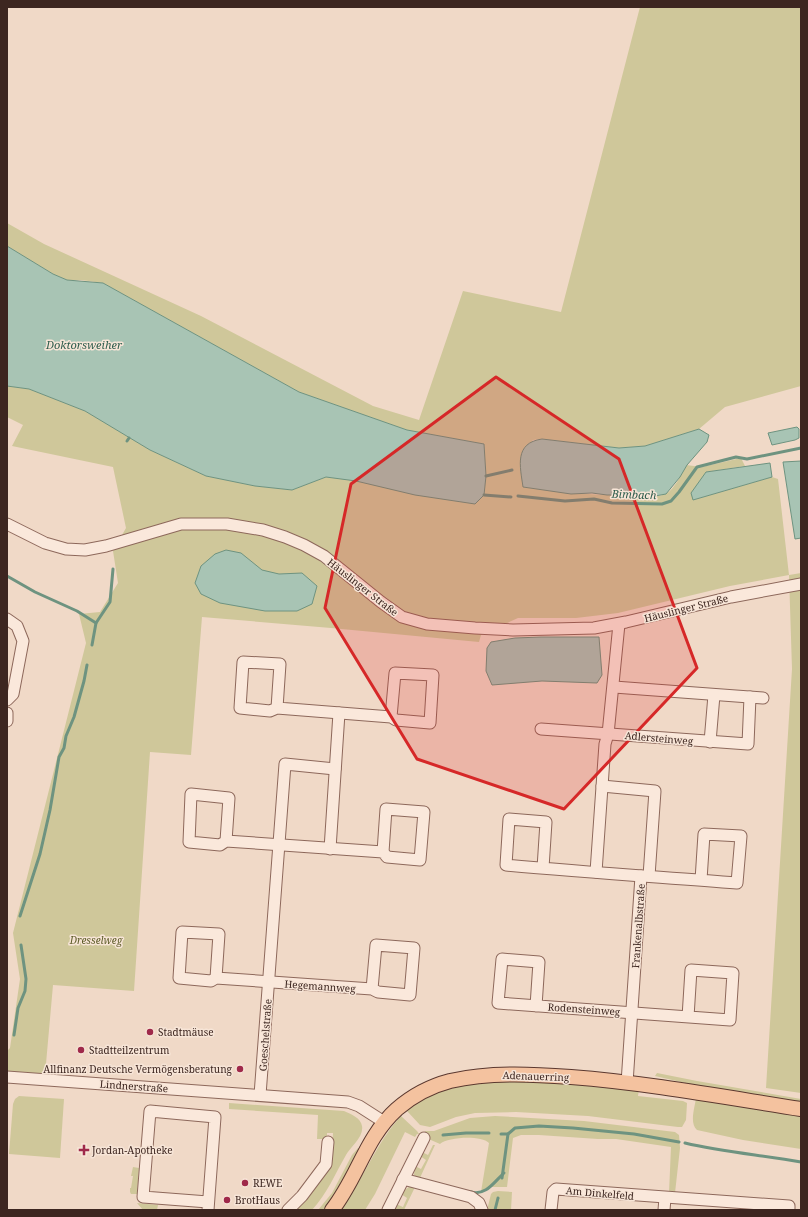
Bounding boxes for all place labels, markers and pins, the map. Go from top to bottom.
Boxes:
place label: Stadtmäuse [158,1025,214,1039]
marker: Stadtmäuse [145,1027,155,1037]
place label: Stadtteilzentrum [89,1043,170,1057]
marker: Stadtteilzentrum [76,1045,86,1055]
place label: Allfinanz Deutsche Vermögensberatung [43,1062,233,1076]
marker: Allfinanz Deutsche Vermögensberatung [235,1064,245,1074]
place label: Jordan-Apotheke [91,1143,173,1157]
marker: Jordan-Apotheke [79,1145,89,1155]
place label: REWE [253,1176,282,1190]
marker: REWE [240,1178,250,1188]
place label: BrotHaus [235,1193,280,1207]
marker: BrotHaus [222,1195,232,1205]

